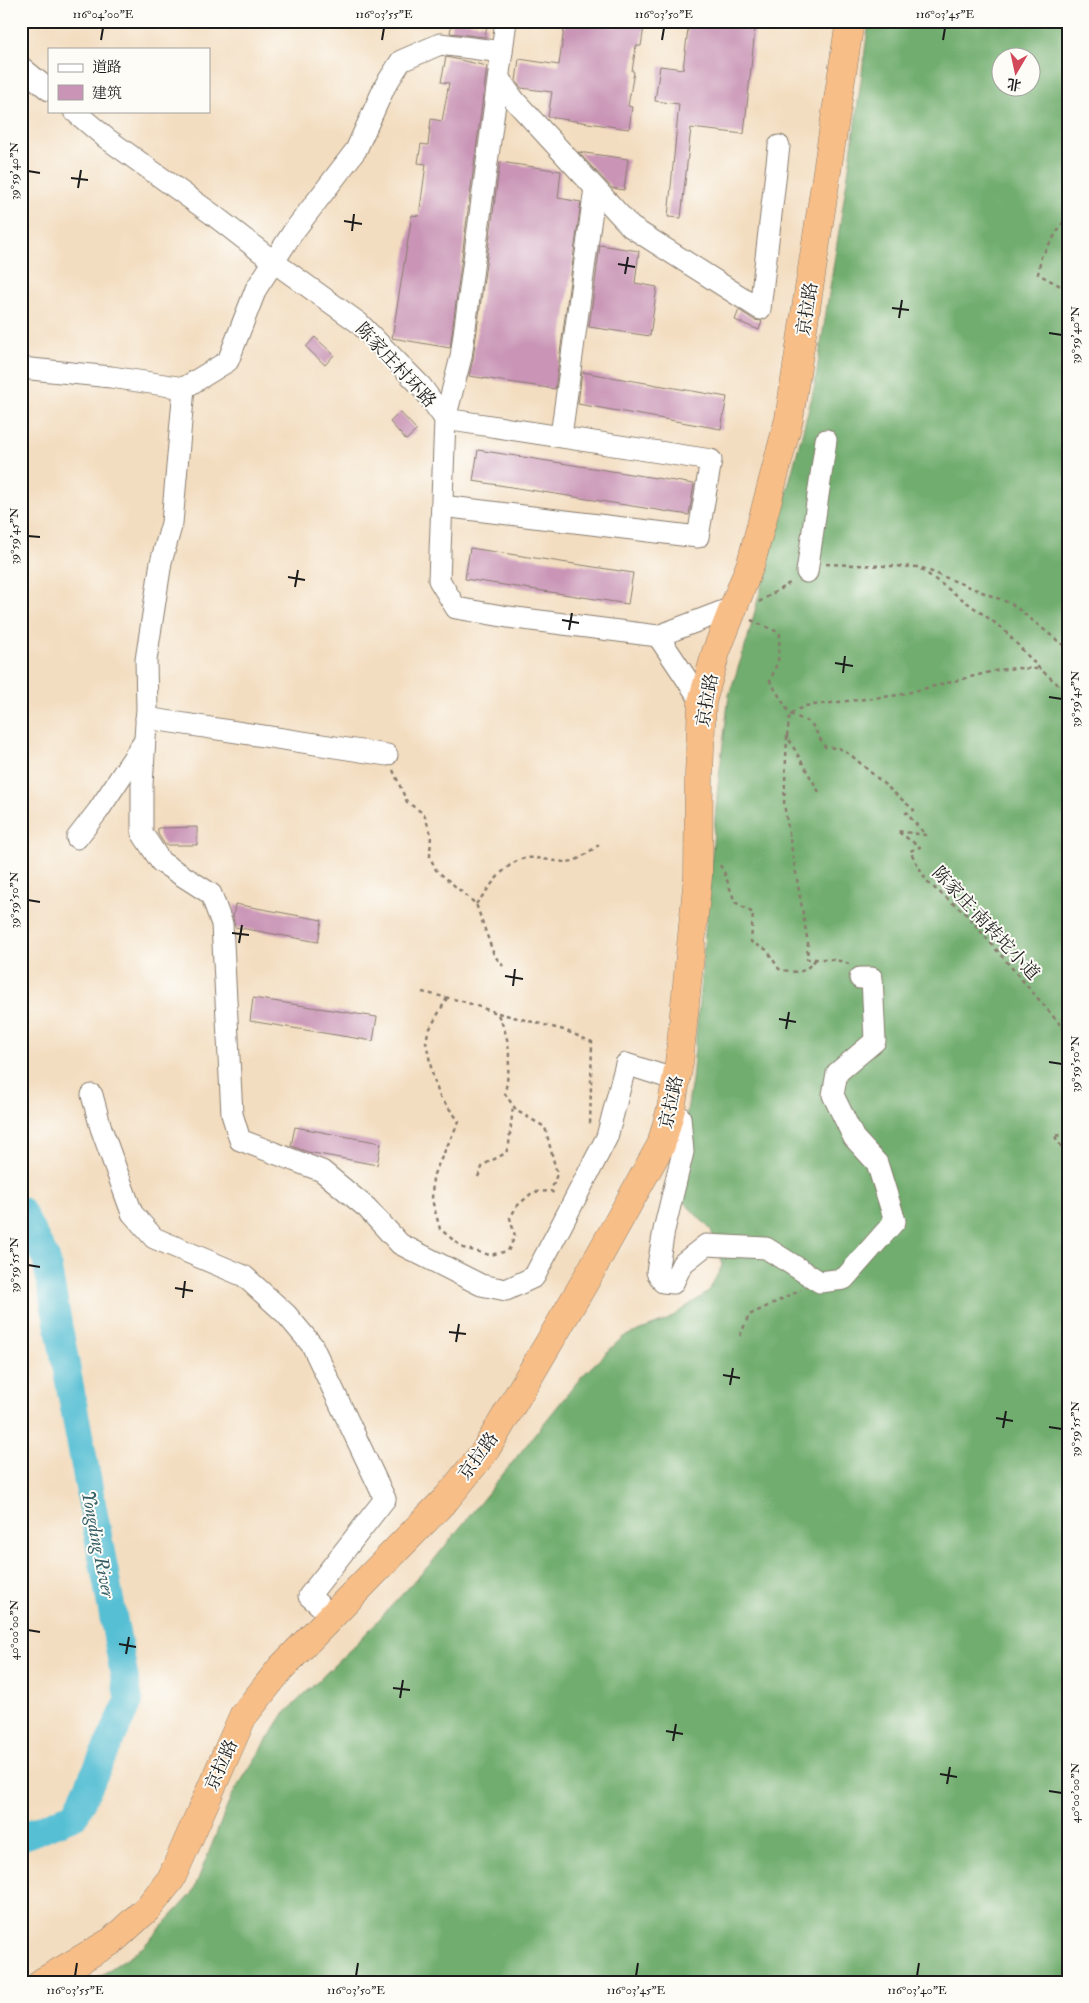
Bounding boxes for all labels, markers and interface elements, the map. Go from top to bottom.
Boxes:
text: 116°04'00"E [73,7,134,22]
text: 116°03'55"E [355,7,413,22]
text: 116°03'50"E [635,7,693,22]
text: 116°03'45"E [916,7,974,22]
legend [48,48,210,112]
north arrow [992,48,1042,98]
text: 道路 [92,58,122,77]
text: 北 [1006,75,1022,94]
text: 建筑 [92,84,122,103]
text: 39°59'40"N [7,142,22,200]
street label: 京拉路 [792,281,823,338]
text: 39°59'40"N [1068,306,1083,364]
street label: 陈家庄村环路 [350,318,441,413]
text: 39°59'45"N [7,507,22,565]
text: 39°59'45"N [1068,670,1083,728]
street label: 京拉路 [691,672,724,729]
street label: 陈家庄·南转坨小道 [927,862,1044,985]
text: 39°59'50"N [7,871,22,928]
text: 39°59'50"N [1068,1035,1083,1092]
street label: 京拉路 [655,1073,688,1131]
text: 39°59'55"N [7,1237,22,1293]
text: 39°59'55"N [1068,1401,1083,1457]
street label: 京拉路 [453,1428,504,1485]
water label: Yongding River [76,1489,120,1601]
text: 40°00'00"N [7,1599,22,1660]
street label: 京拉路 [200,1736,243,1795]
text: 40°00'00"N [1068,1762,1083,1823]
text: 116°03'55"E [46,1983,104,1998]
text: 116°03'50"E [327,1983,385,1998]
text: 116°03'45"E [607,1983,665,1998]
text: 116°03'40"E [887,1983,947,1998]

